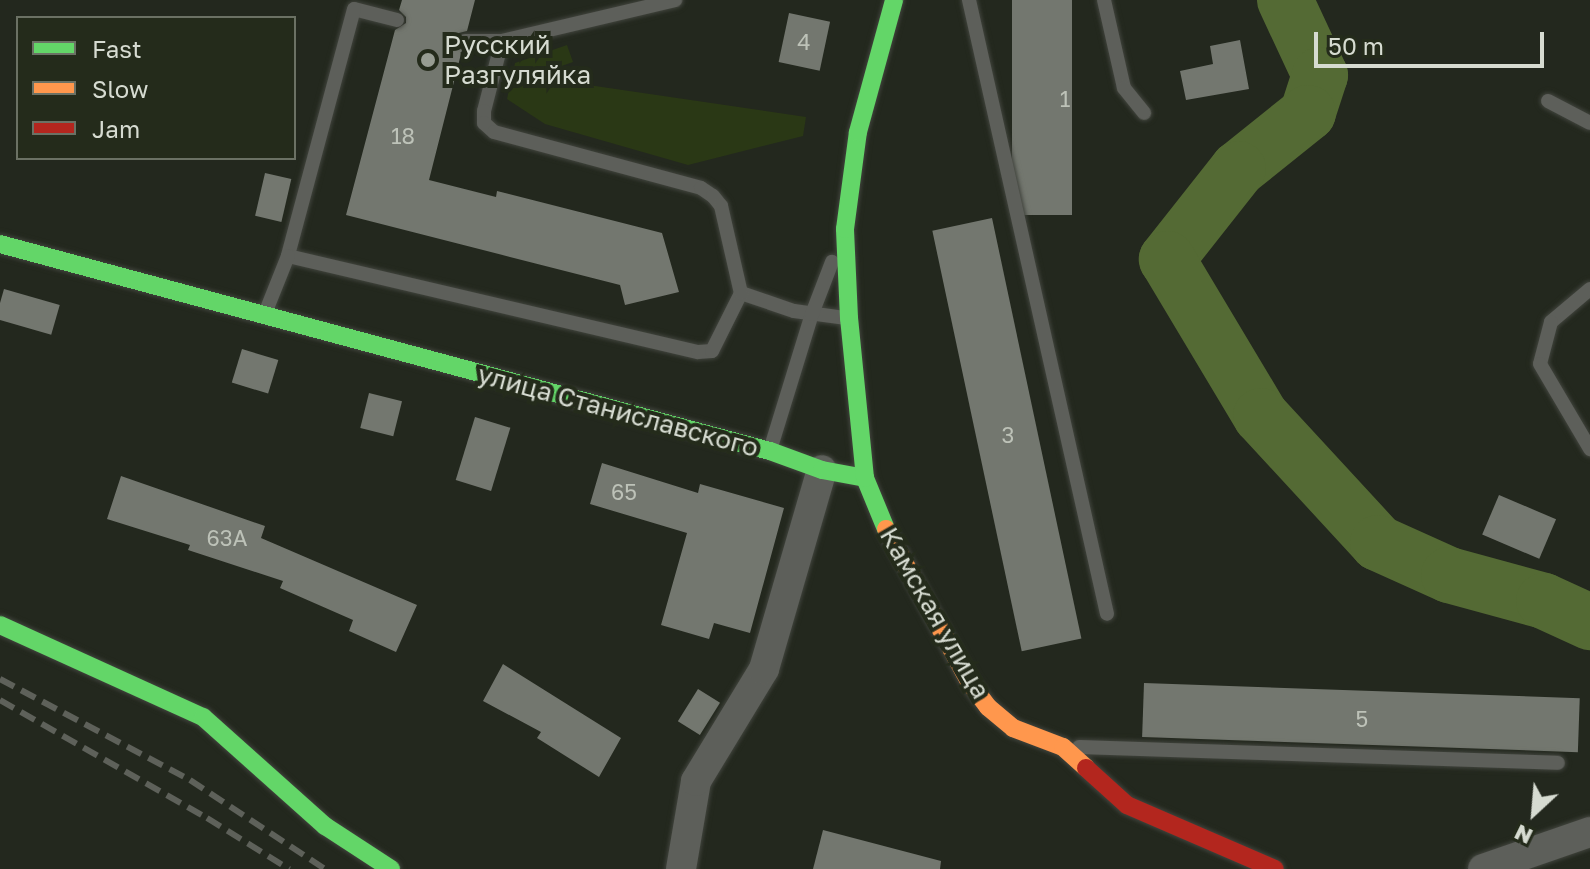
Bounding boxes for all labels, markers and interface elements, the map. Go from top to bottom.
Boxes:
legend [16,16,296,160]
scale bar [1318,16,1548,66]
place label: Русский Разгуляйка [444,29,591,90]
house number: 4 [797,29,811,55]
text: 50 m [1328,31,1384,60]
text: Fast [92,34,142,63]
marker: Русский Разгуляйка [419,51,437,69]
text: Slow [92,74,148,103]
house number: 1 [1060,86,1070,112]
text: Jam [92,114,140,143]
house number: 18 [391,123,415,149]
street label: улица Станиславского [474,358,762,464]
house number: 3 [1002,422,1014,448]
house number: 65 [611,479,637,505]
street label: Камская улица [873,522,997,704]
house number: 63А [207,525,247,551]
house number: 5 [1356,706,1368,732]
north arrow [1494,773,1574,853]
text: N [1510,819,1537,851]

